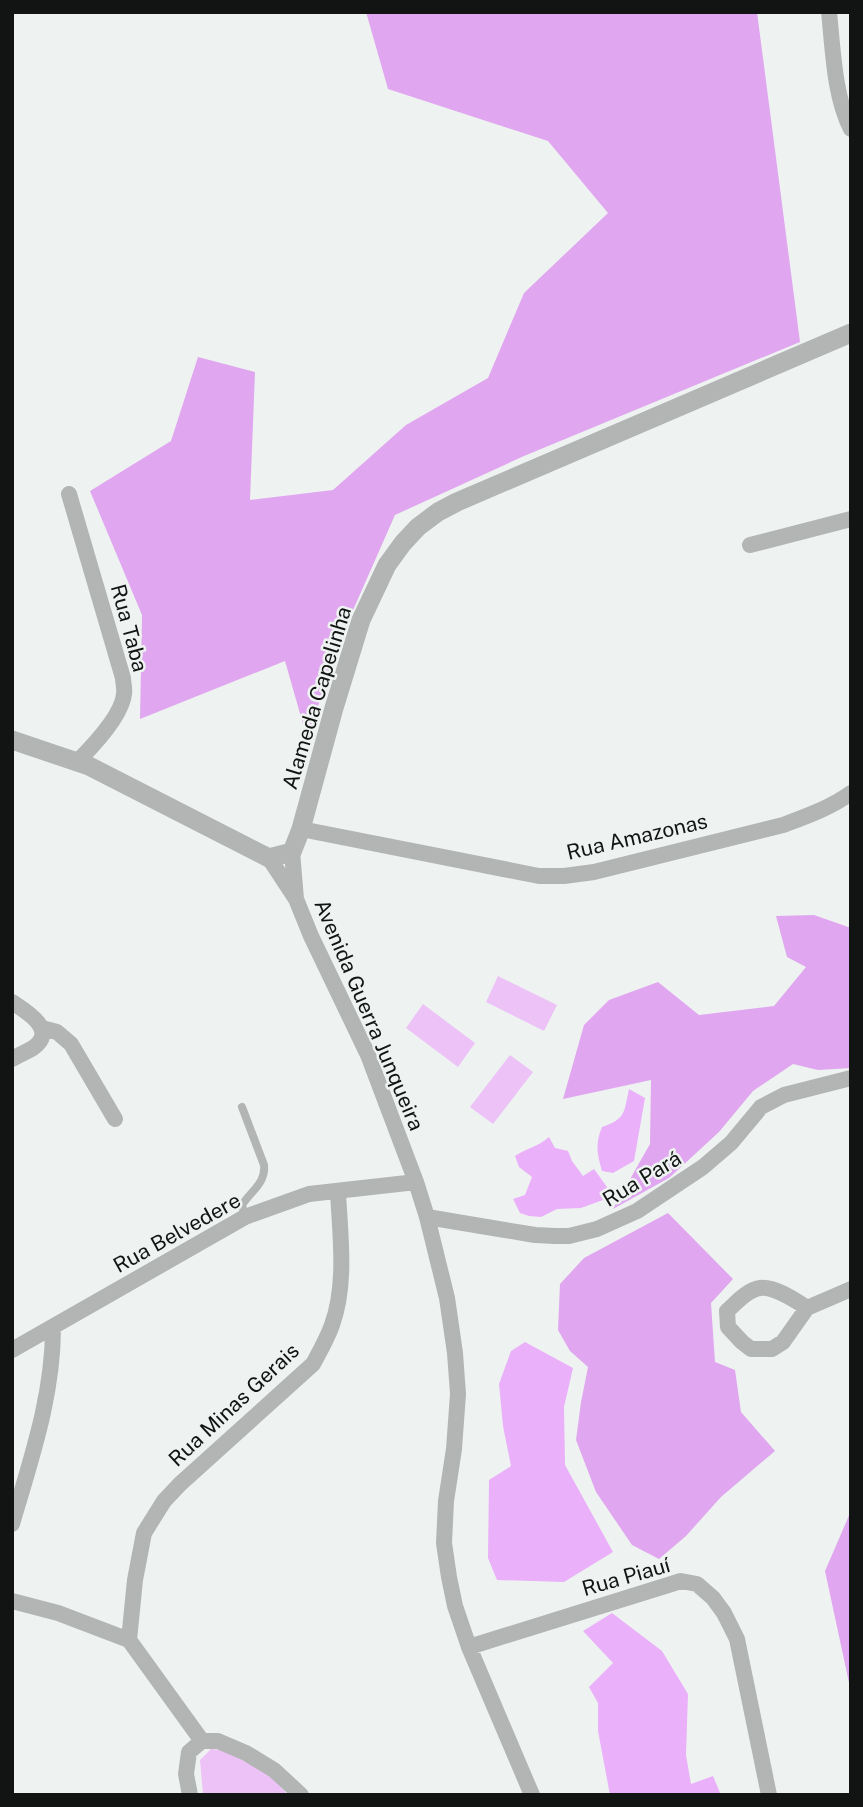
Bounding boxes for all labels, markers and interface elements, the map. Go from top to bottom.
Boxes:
street label: Rua Taba [106,581,153,674]
street label: Alameda Capelinha [277,603,356,792]
street label: Rua Amazonas [564,808,710,865]
street label: Avenida Guerra Junqueira [309,895,430,1134]
street label: Rua Pará [598,1145,686,1212]
street label: Rua Belvedere [109,1187,245,1278]
street label: Rua Minas Gerais [163,1338,304,1471]
street label: Rua Piauí [579,1552,674,1601]

